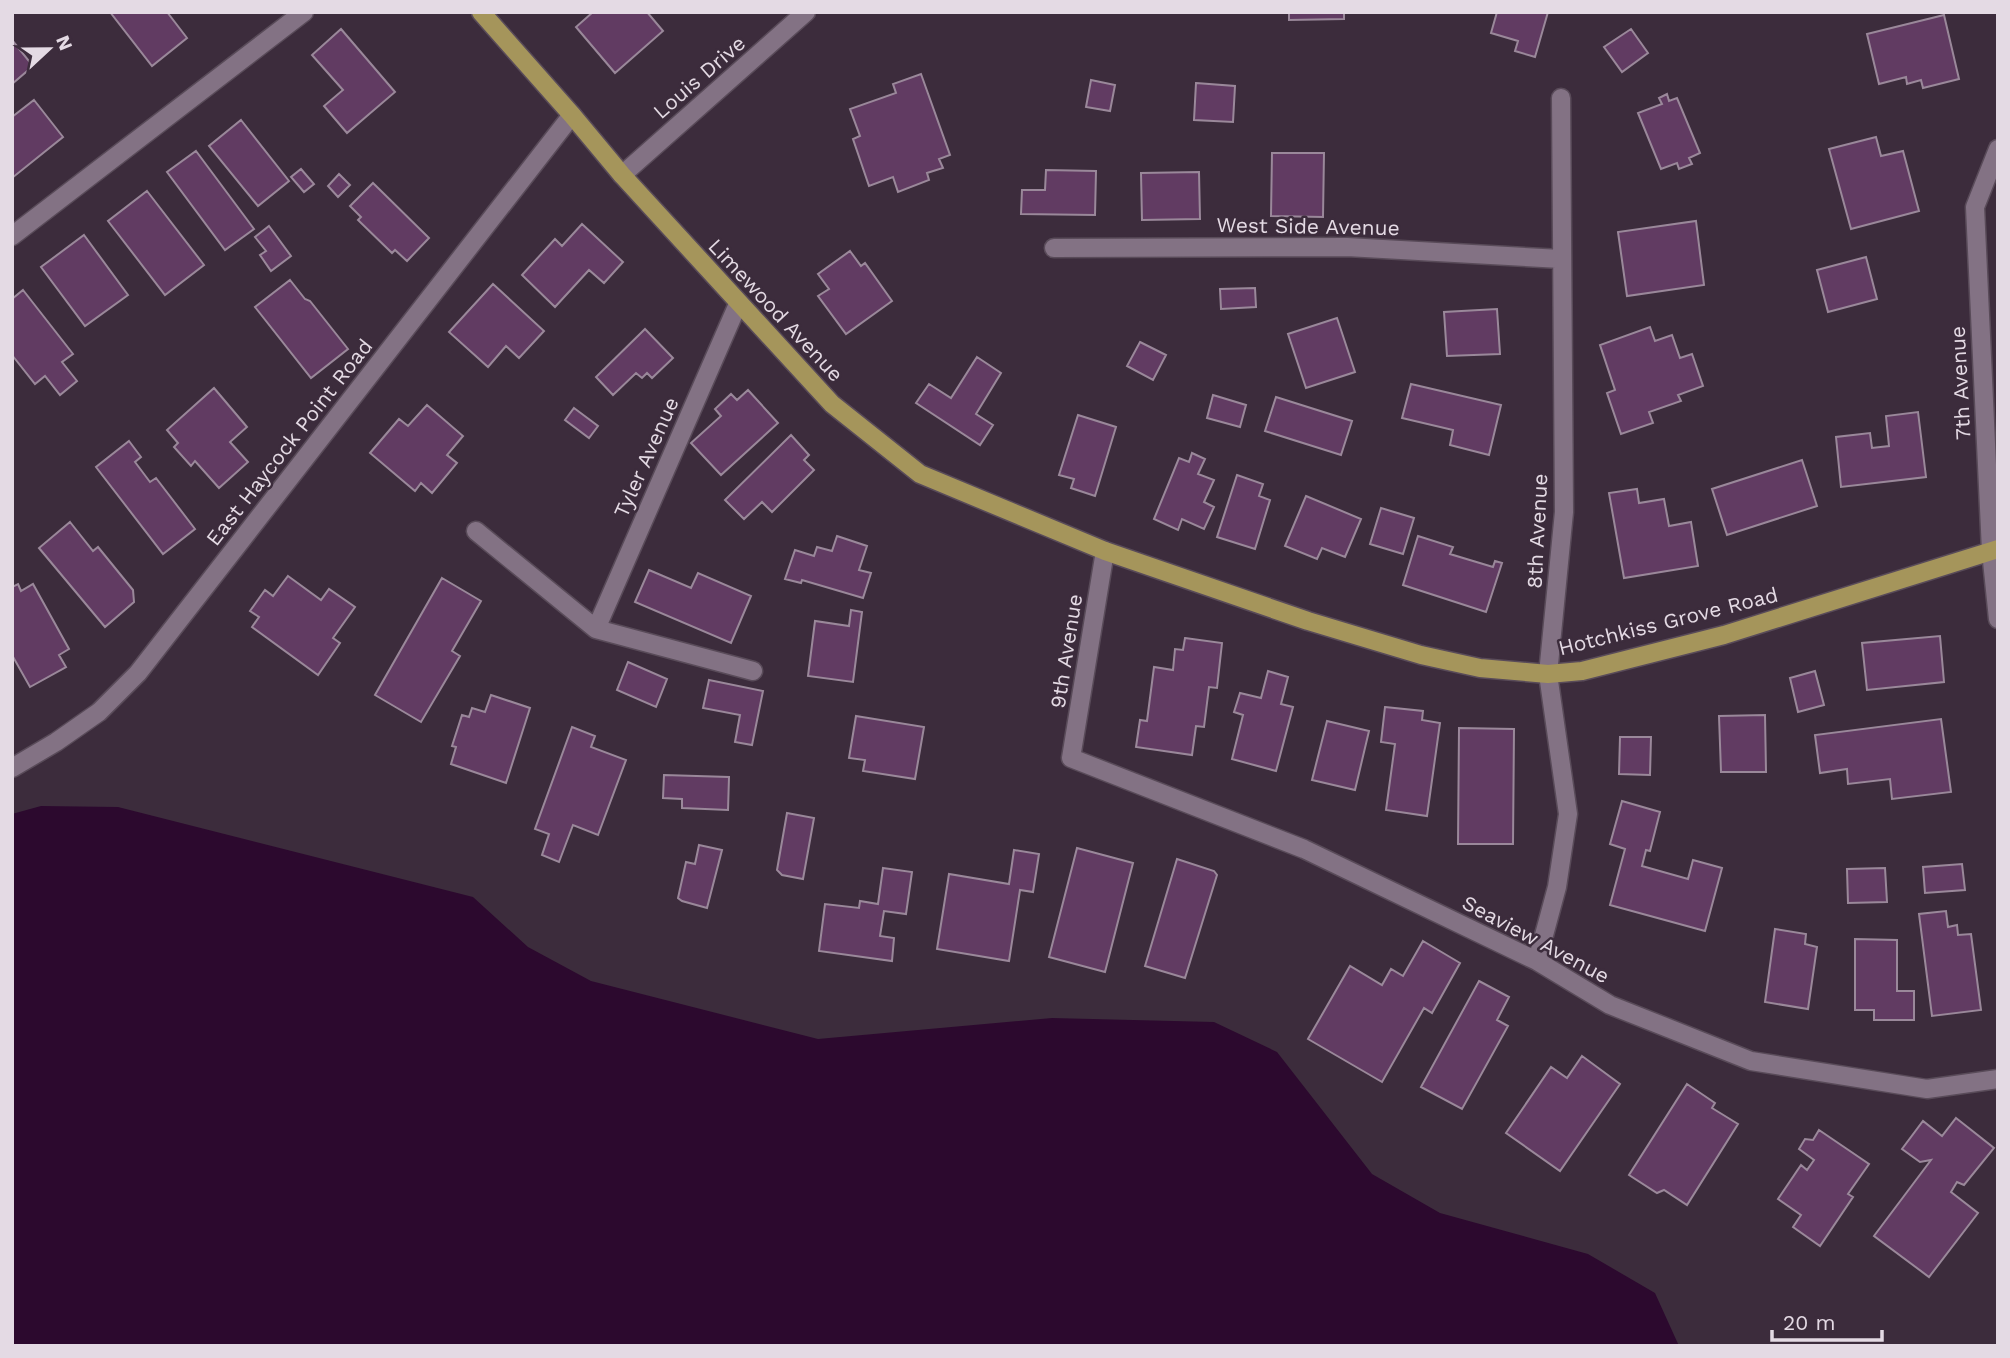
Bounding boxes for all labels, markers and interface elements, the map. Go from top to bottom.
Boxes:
north arrow [14,14,84,84]
street label: Louis Drive [648,30,750,124]
text: N [51,32,78,54]
street label: West Side Avenue [1216,212,1400,240]
street label: Limewood Avenue [703,233,849,387]
street label: 7th Avenue [1945,325,1975,441]
street label: East Haycock Point Road [201,334,377,550]
street label: Tyler Avenue [608,393,684,521]
street label: 8th Avenue [1521,473,1553,589]
street label: Hotchkiss Grove Road [1556,582,1780,660]
street label: 9th Avenue [1045,592,1087,710]
street label: Seaview Avenue [1458,890,1614,988]
scale bar [1772,1298,1882,1342]
text: 20 m [1783,1310,1835,1335]

